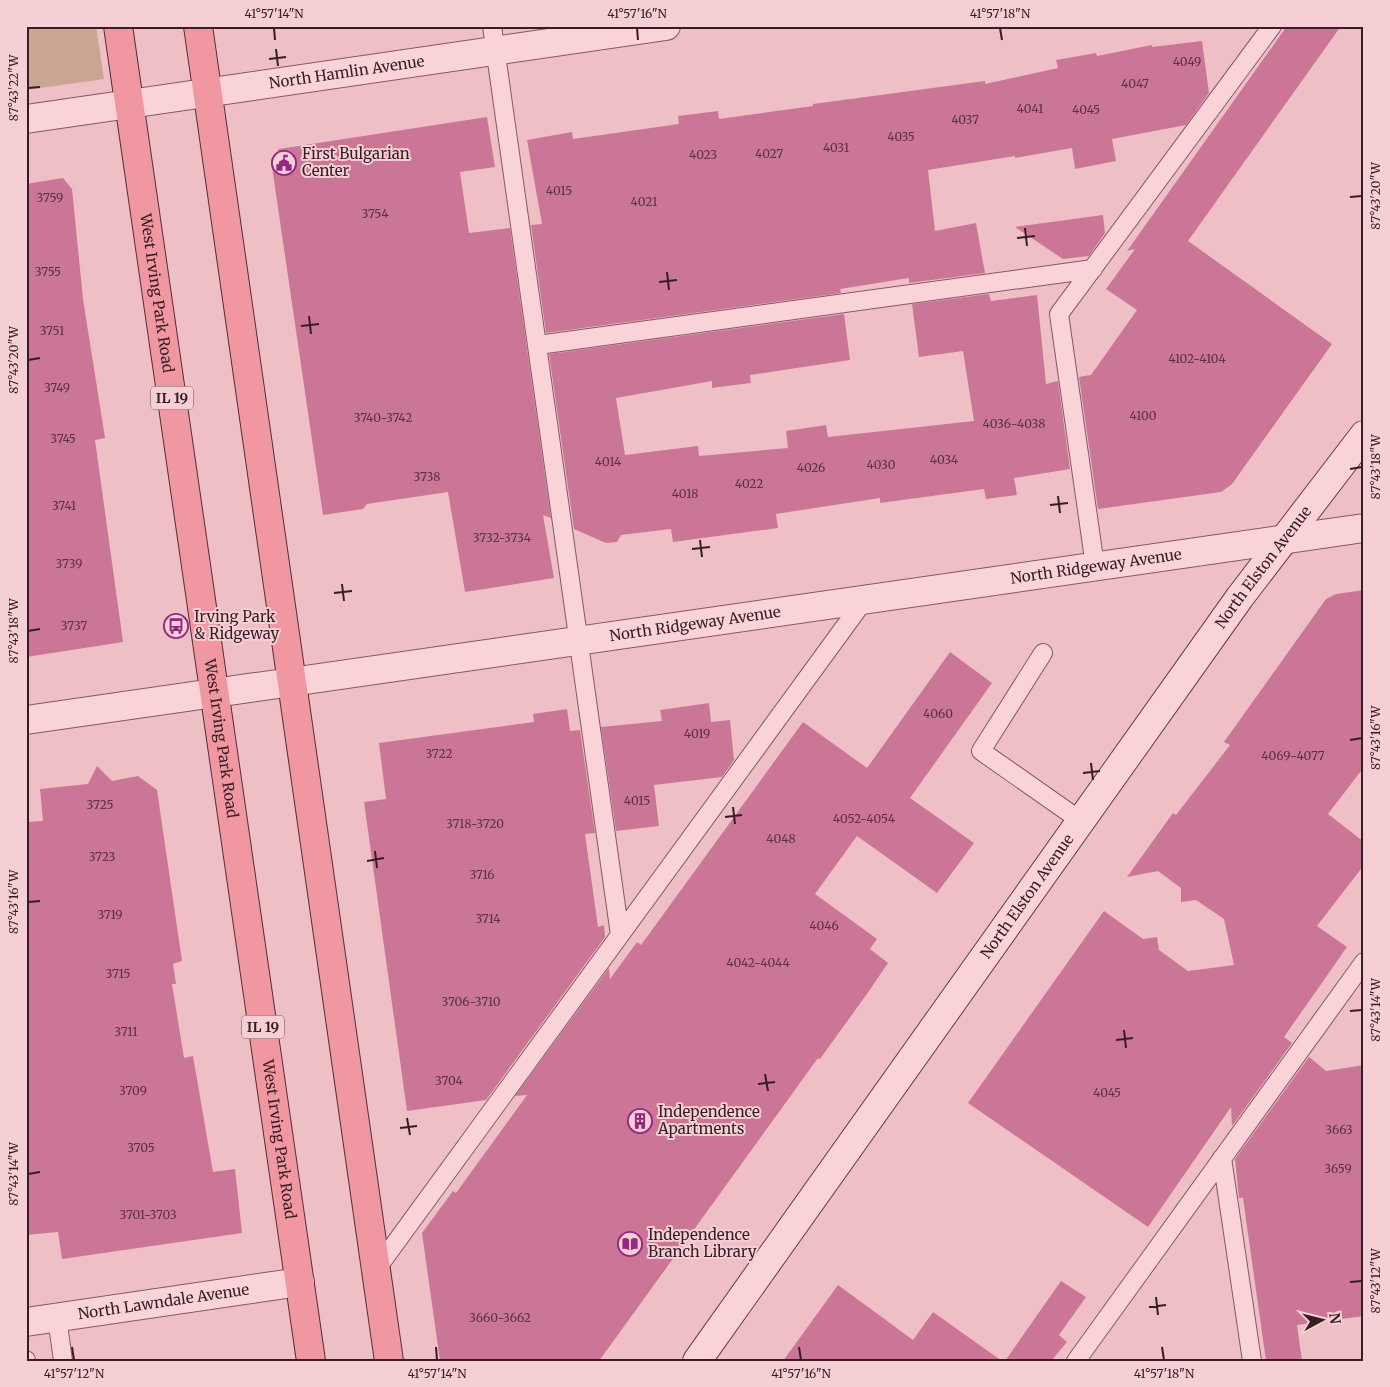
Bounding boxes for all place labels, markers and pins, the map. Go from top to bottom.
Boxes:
place label: First Bulgarian Center [302,144,410,180]
public building icon: First Bulgarian Center [271,150,297,176]
place label: Irving Park & Ridgeway [194,607,280,643]
bus stop icon: Irving Park & Ridgeway [163,613,189,639]
place label: Independence Apartments [657,1102,760,1138]
building icon: Independence Apartments [627,1108,653,1134]
place label: Independence Branch Library [648,1225,757,1261]
library icon: Independence Branch Library [617,1231,643,1257]

